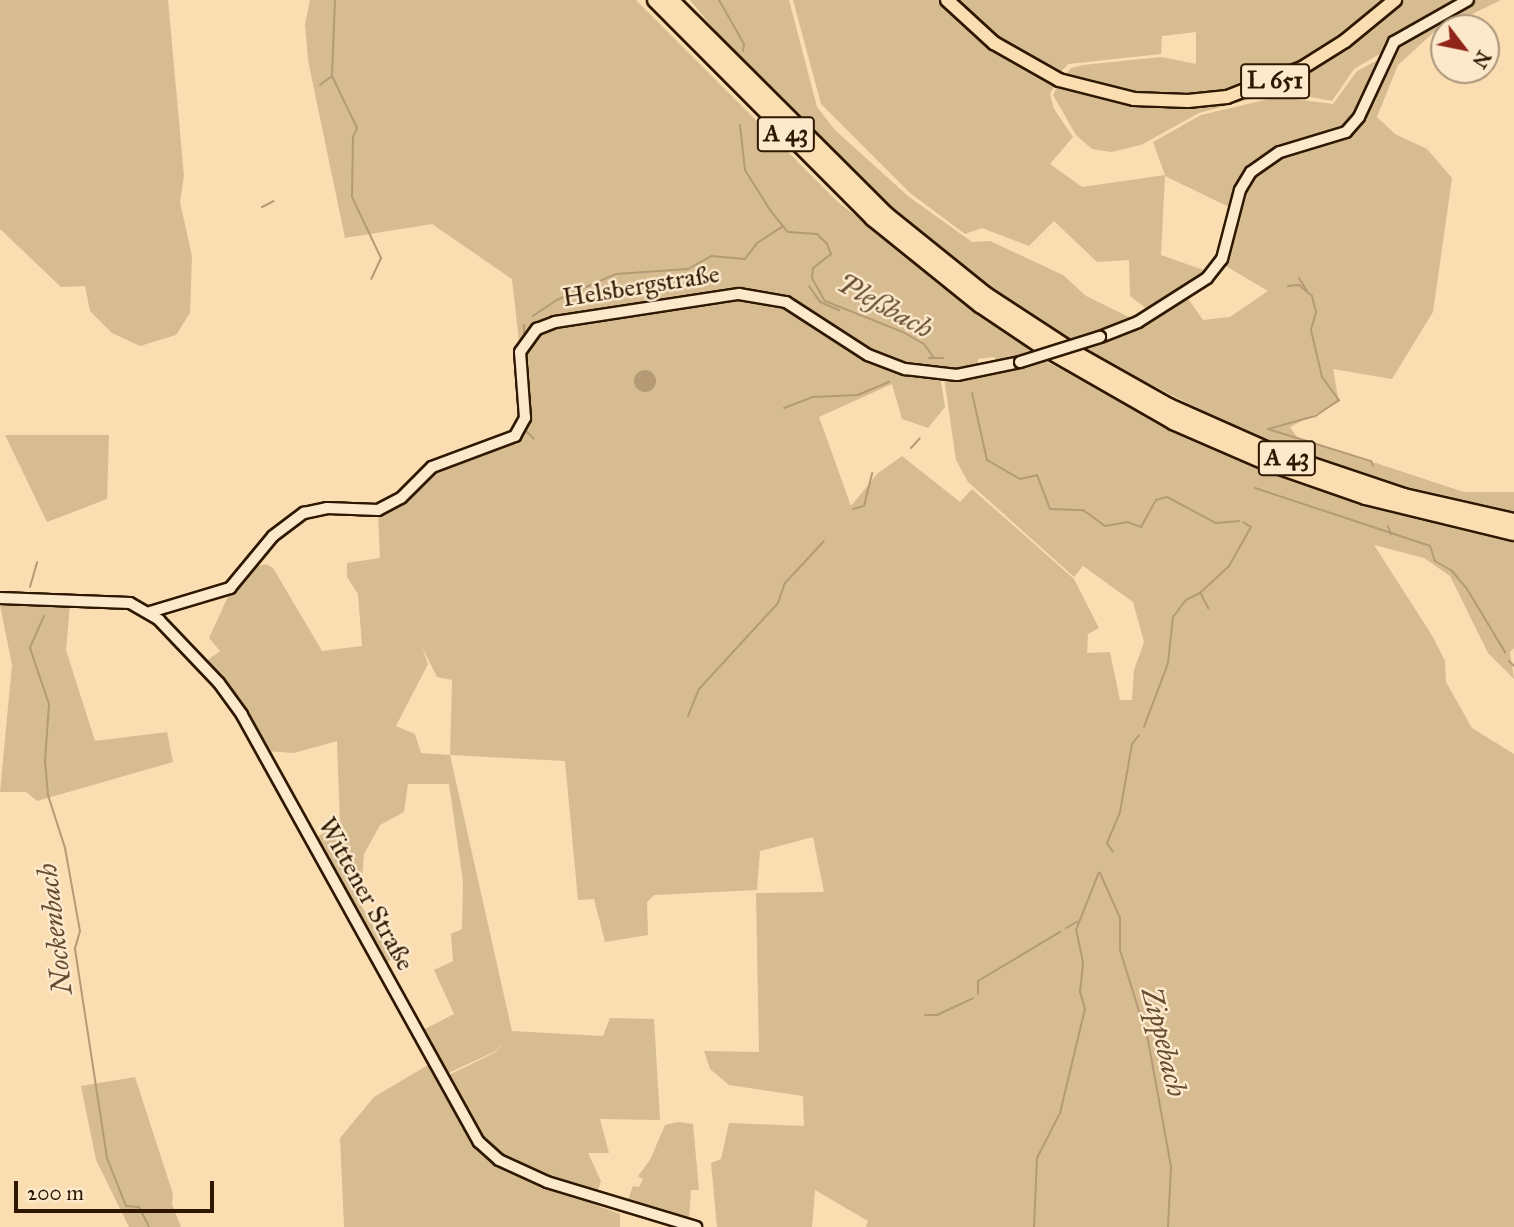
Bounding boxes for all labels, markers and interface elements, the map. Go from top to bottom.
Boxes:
north arrow [1430,14,1500,84]
text: N [1468,46,1496,72]
road number: L 651 [1240,60,1310,102]
road number: A 43 [756,114,816,154]
street label: Helsbergstraße [560,258,722,314]
water label: Pleßbach [831,266,939,346]
road number: A 43 [1257,438,1317,478]
street label: Wittener Straße [311,812,421,976]
water label: Nockenbach [30,862,80,996]
water label: Zippebach [1134,984,1194,1100]
scale bar [18,1168,217,1212]
text: 200 m [27,1180,84,1206]

